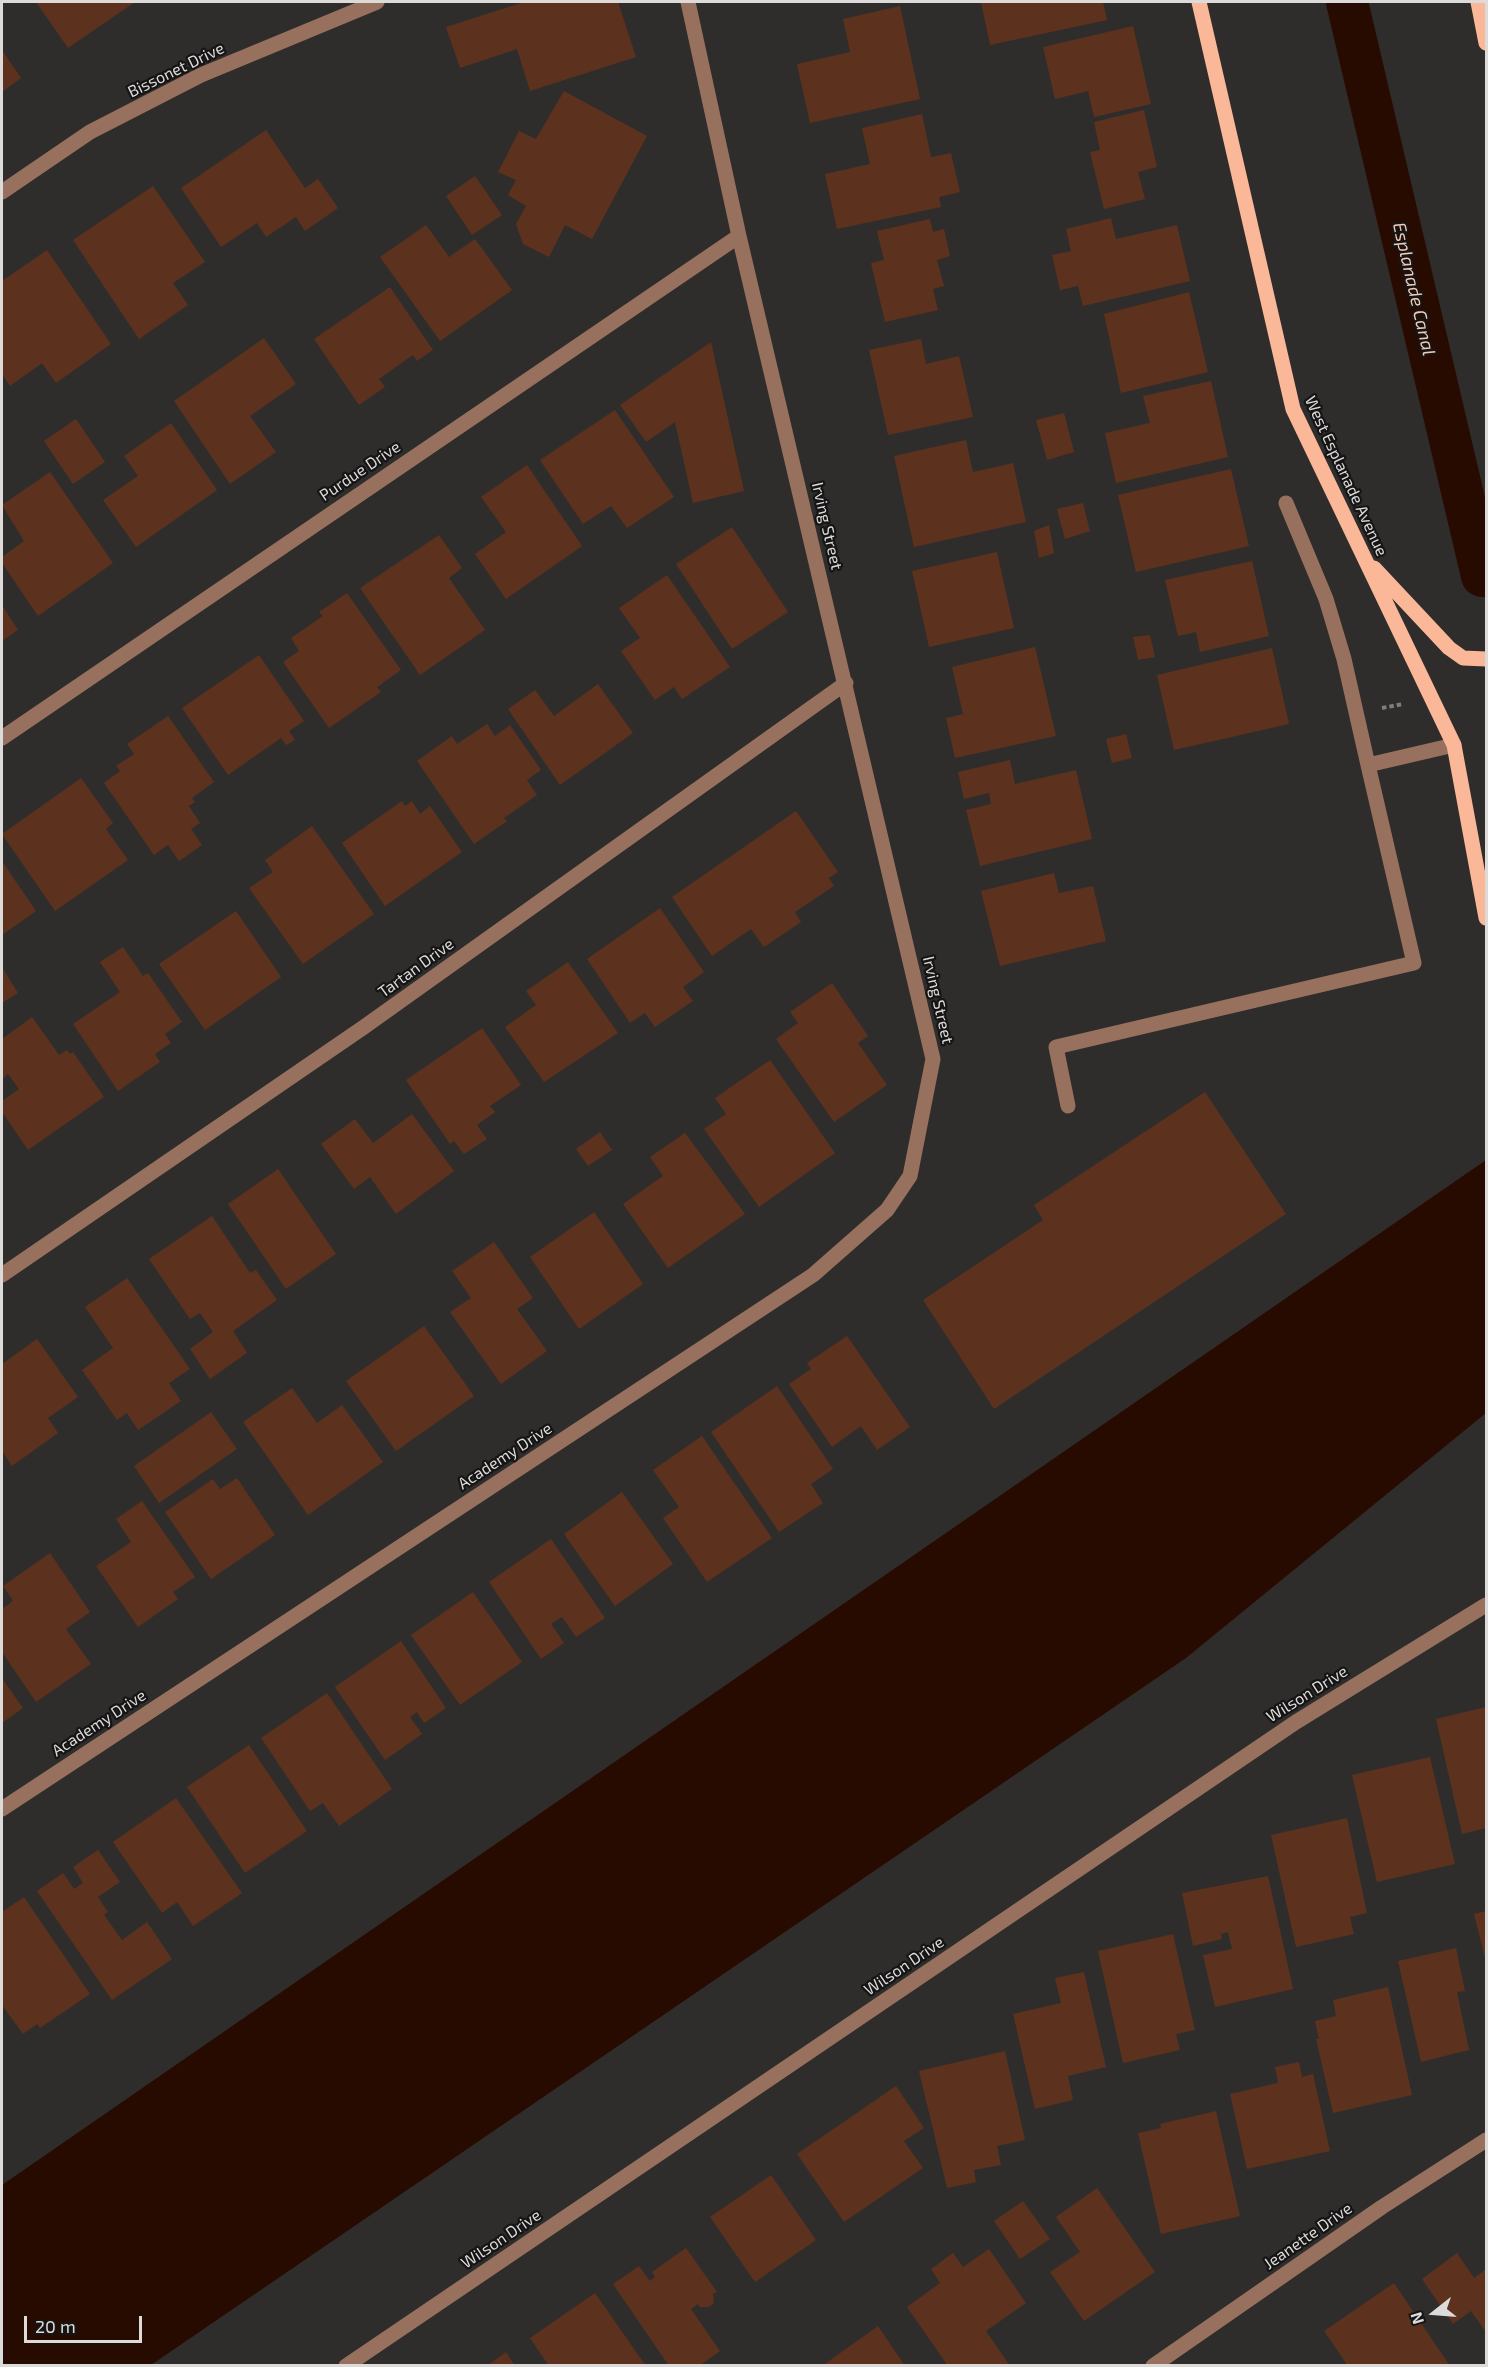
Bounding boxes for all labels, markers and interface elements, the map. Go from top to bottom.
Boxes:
street label: Bissonet Drive [125,38,227,102]
water label: Esplanade Canal [1388,220,1440,358]
street label: West Esplanade Avenue [1300,393,1392,559]
street label: Purdue Drive [316,437,404,505]
street label: Irving Street [808,480,846,572]
street label: Tartan Drive [374,934,458,1002]
street label: Irving Street [919,954,957,1046]
street label: Academy Drive [454,1418,556,1494]
street label: Wilson Drive [1263,1661,1351,1727]
street label: Academy Drive [48,1685,150,1761]
street label: Wilson Drive [861,1932,947,2000]
street label: Jeanette Drive [1260,2199,1356,2273]
street label: Wilson Drive [458,2205,544,2273]
north arrow [1404,2283,1464,2343]
scale bar [27,2304,146,2342]
text: N [1406,2310,1427,2327]
text: 20 m [35,2315,76,2337]

